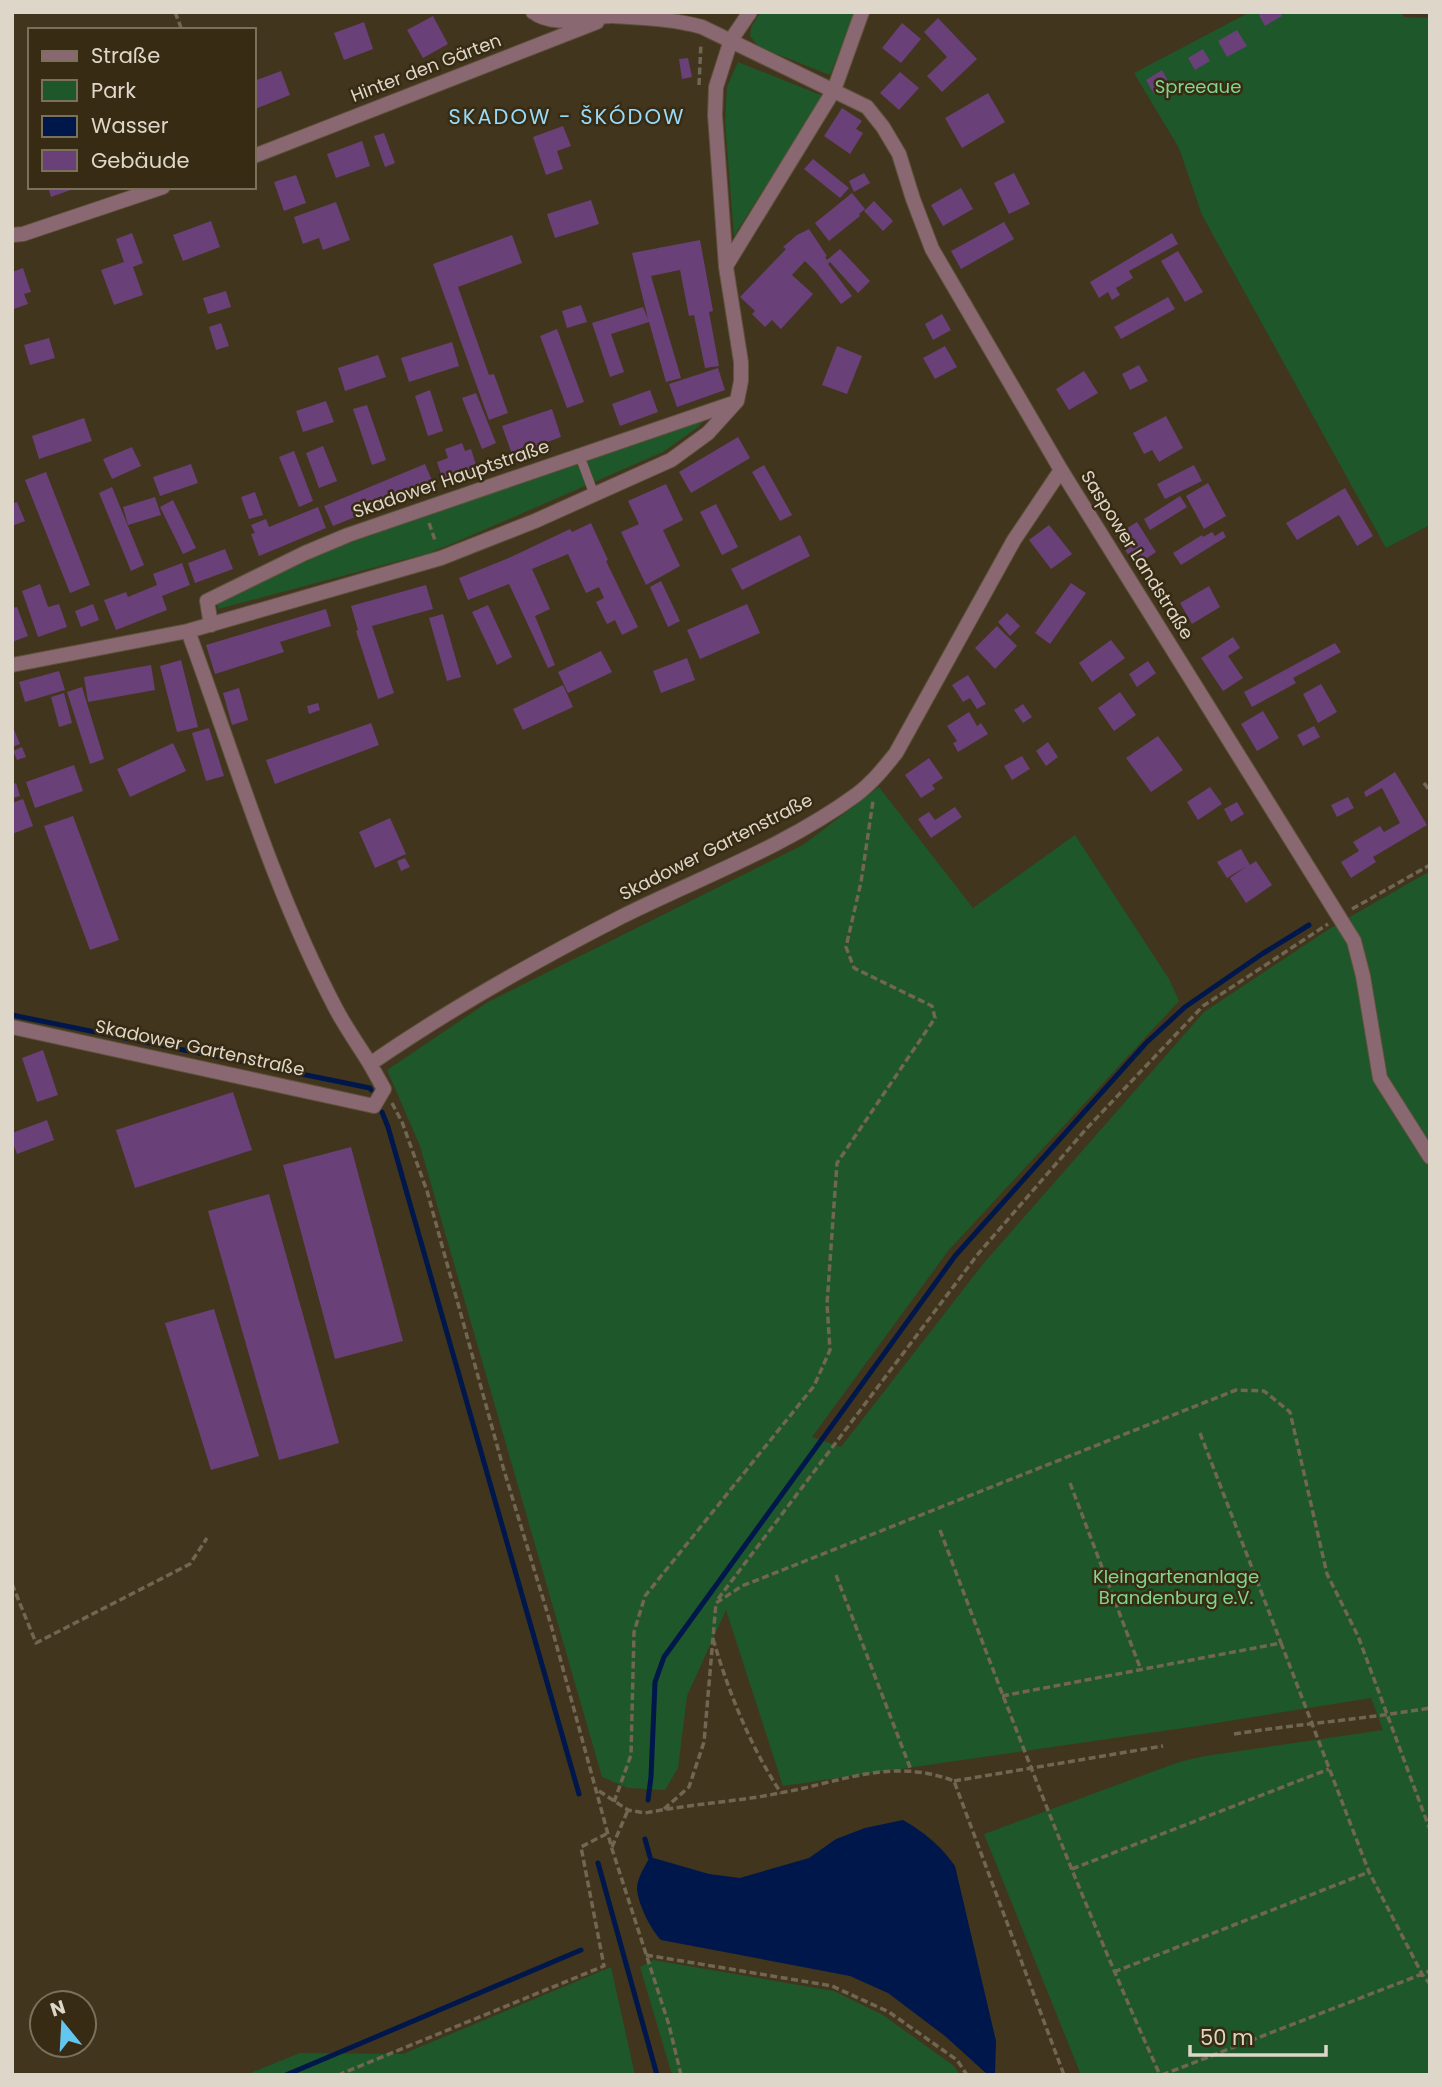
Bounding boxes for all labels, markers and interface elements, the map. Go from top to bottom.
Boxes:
street label: Hinter den Gärten [347,27,505,108]
legend [28,28,256,189]
text: Straße [91,41,160,70]
park label: Spreeaue [1155,74,1241,99]
text: Park [91,76,136,105]
district label: SKADOW - ŠKÓDOW [449,102,685,131]
text: Wasser [91,111,169,140]
text: Gebäude [91,146,189,175]
street label: Skadower Hauptstraße [349,433,552,524]
street label: Saspower Landstraße [1075,465,1200,644]
street label: Skadower Gartenstraße [615,787,817,906]
street label: Skadower Gartenstraße [93,1013,307,1082]
park label: Kleingartenanlage Brandenburg e.V. [1093,1564,1259,1610]
north arrow [28,1989,98,2059]
text: N [47,1993,69,2023]
scale bar [1190,2014,1326,2058]
text: 50 m [1200,2023,1254,2052]

